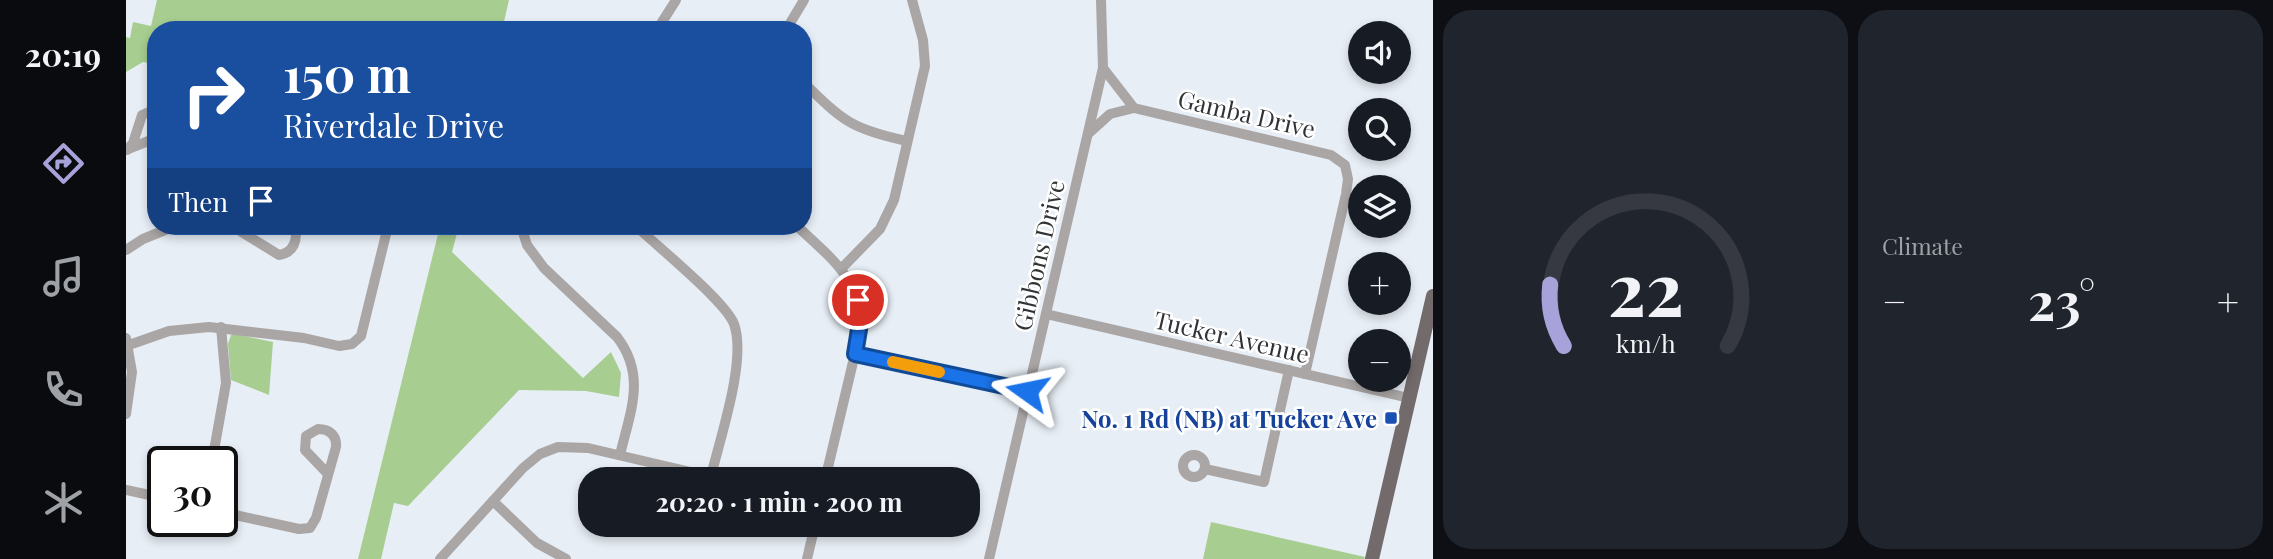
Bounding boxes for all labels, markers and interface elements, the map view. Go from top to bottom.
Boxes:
map controls [1348,21,1411,392]
button: sound [1348,21,1411,84]
text: 20:19 [25,32,101,75]
text: 150 m [283,40,411,105]
icon: right [168,49,259,140]
street label: Gamba Drive [1175,82,1319,144]
button: search [1348,98,1411,161]
text: Riverdale Drive [283,103,504,146]
icon: directions [39,139,88,188]
button: layers [1348,175,1411,238]
street label: Gibbons Drive [1005,176,1071,334]
icon: arrive [242,182,280,220]
text: Then [168,184,228,219]
text: Climate [1882,230,1963,261]
text: 22 [1607,237,1684,334]
icon: music [39,252,88,301]
button: + [1348,252,1411,315]
text: 23° [2028,265,2095,334]
pin [828,270,888,330]
text: − [1882,275,1907,326]
text: + [2217,275,2239,326]
icon: arrive [839,281,877,319]
street label: Tucker Avenue [1151,303,1313,369]
text: km/h [1616,325,1676,358]
button: − [1348,329,1411,392]
position arrow [990,354,1064,428]
icon: phone [39,365,88,414]
place label: No. 1 Rd (NB) at Tucker Ave [1081,402,1377,434]
marker: No. 1 Rd (NB) at Tucker Ave [1383,410,1399,426]
speed limit sign: 30 [147,446,238,537]
icon: climate [39,478,88,527]
text: 20:20 · 1 min · 200 m [655,484,903,519]

